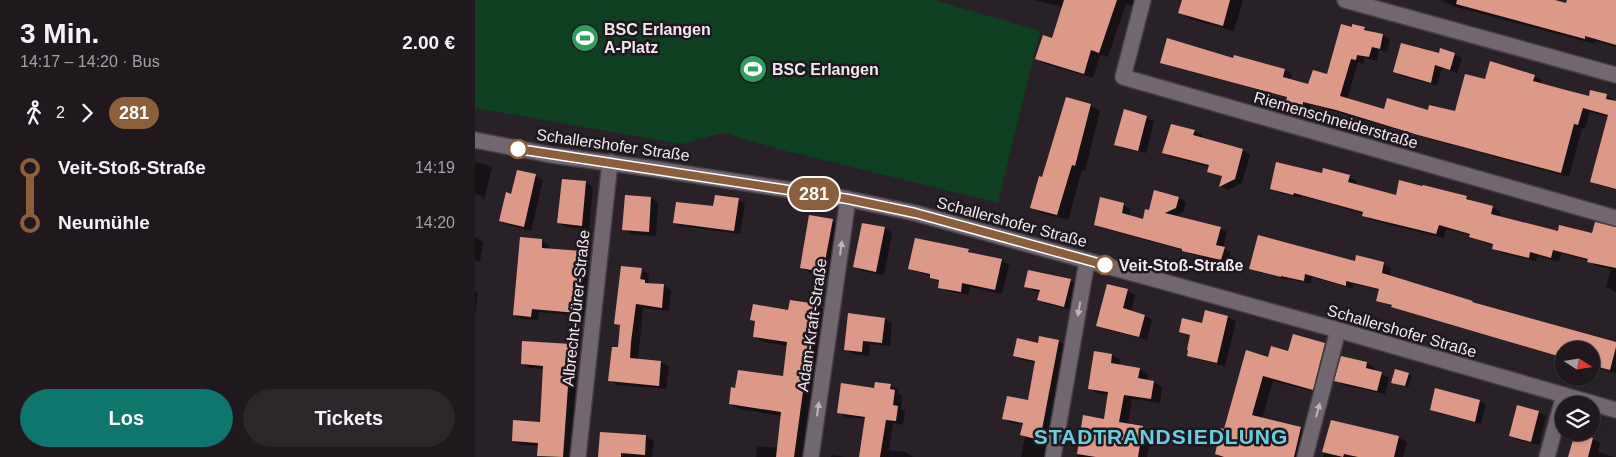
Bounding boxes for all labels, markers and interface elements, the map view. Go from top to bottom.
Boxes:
text: 3 Min. [20,18,99,49]
place label: BSC Erlangen A-Platz [604,21,711,56]
sports icon: BSC Erlangen A-Platz [570,23,600,53]
text: 2.00 € [402,32,455,53]
text: 14:17 – 14:20 · Bus [20,53,160,70]
sports icon: BSC Erlangen [738,54,768,84]
place label: BSC Erlangen [772,61,879,78]
street label: Riemenschneiderstraße [1252,88,1420,152]
icon: walk [20,99,48,127]
icon: forward [73,99,101,127]
text: 281 [119,103,149,123]
text: 2 [56,104,65,121]
street label: Schallershofer Straße [535,126,691,164]
unlabelled marker [508,139,528,159]
text: Veit-Stoß-Straße [58,157,206,178]
text: 14:19 [415,159,455,176]
line badge: 281 [785,178,843,210]
text: 281 [799,184,829,204]
street label: Schallershofer Straße [935,194,1089,250]
text: Neumühle [58,212,150,233]
text: 14:20 [415,214,455,231]
street label: Albrecht-Dürer-Straße [559,229,593,387]
one-way arrow [837,239,845,255]
marker: Veit-Stoß-Straße [1095,255,1115,275]
street label: Adam-Kraft-Straße [794,257,830,393]
place label: Veit-Stoß-Straße [1119,257,1244,274]
one-way arrow [1074,301,1082,317]
street label: Schallershofer Straße [1325,302,1479,361]
north arrow [1555,341,1600,386]
map controls [1555,341,1600,441]
button: Los [20,389,233,447]
button: Tickets [243,389,455,447]
button: layers [1555,396,1600,441]
one-way arrow [815,400,823,416]
one-way arrow [1314,402,1322,417]
district label: STADTRANDSIEDLUNG [1034,425,1288,448]

